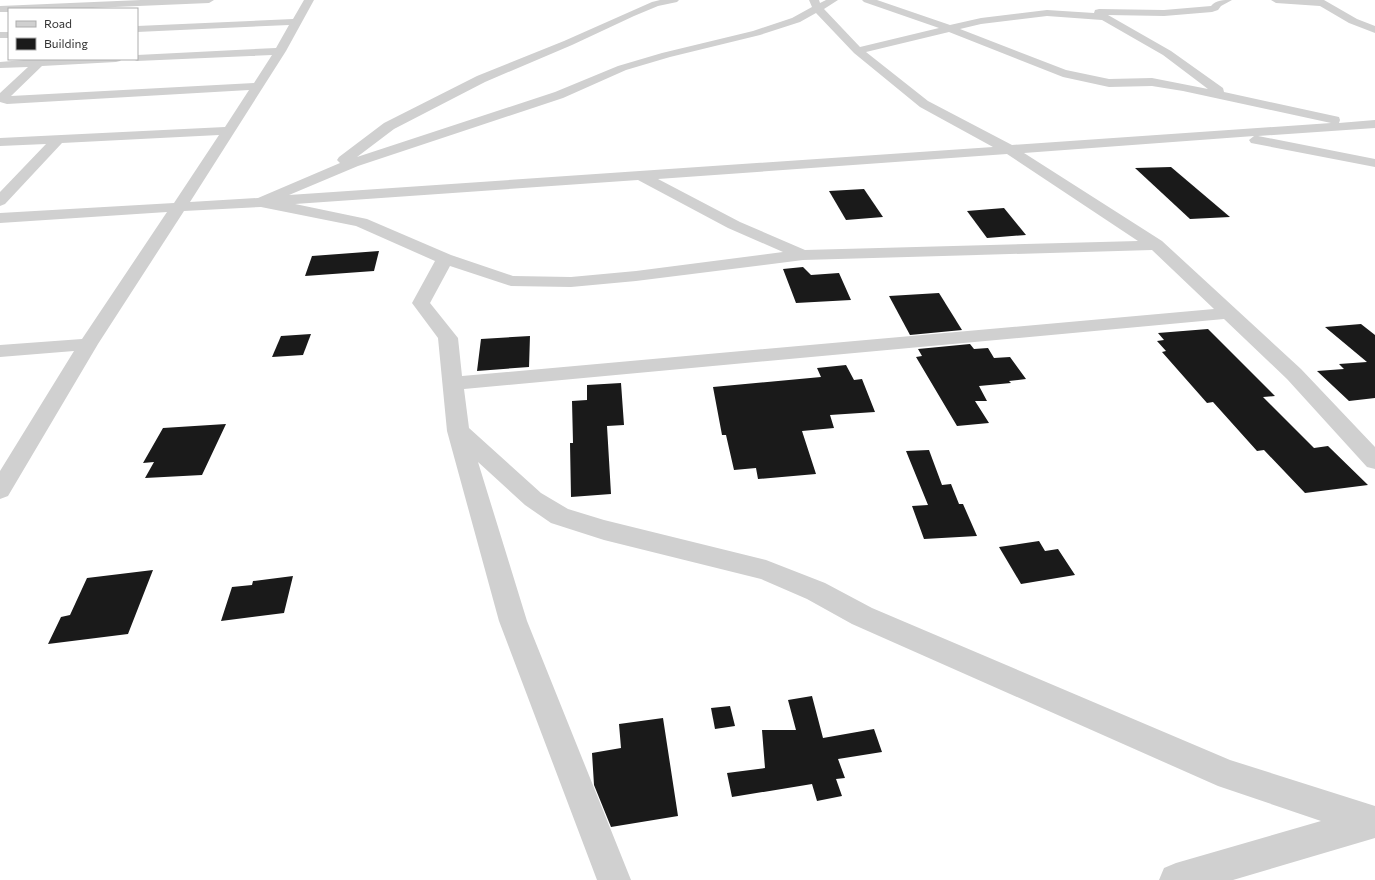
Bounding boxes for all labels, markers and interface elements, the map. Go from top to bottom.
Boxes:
legend [8,8,138,60]
text: Road [44,16,72,30]
text: Building [44,36,88,50]

